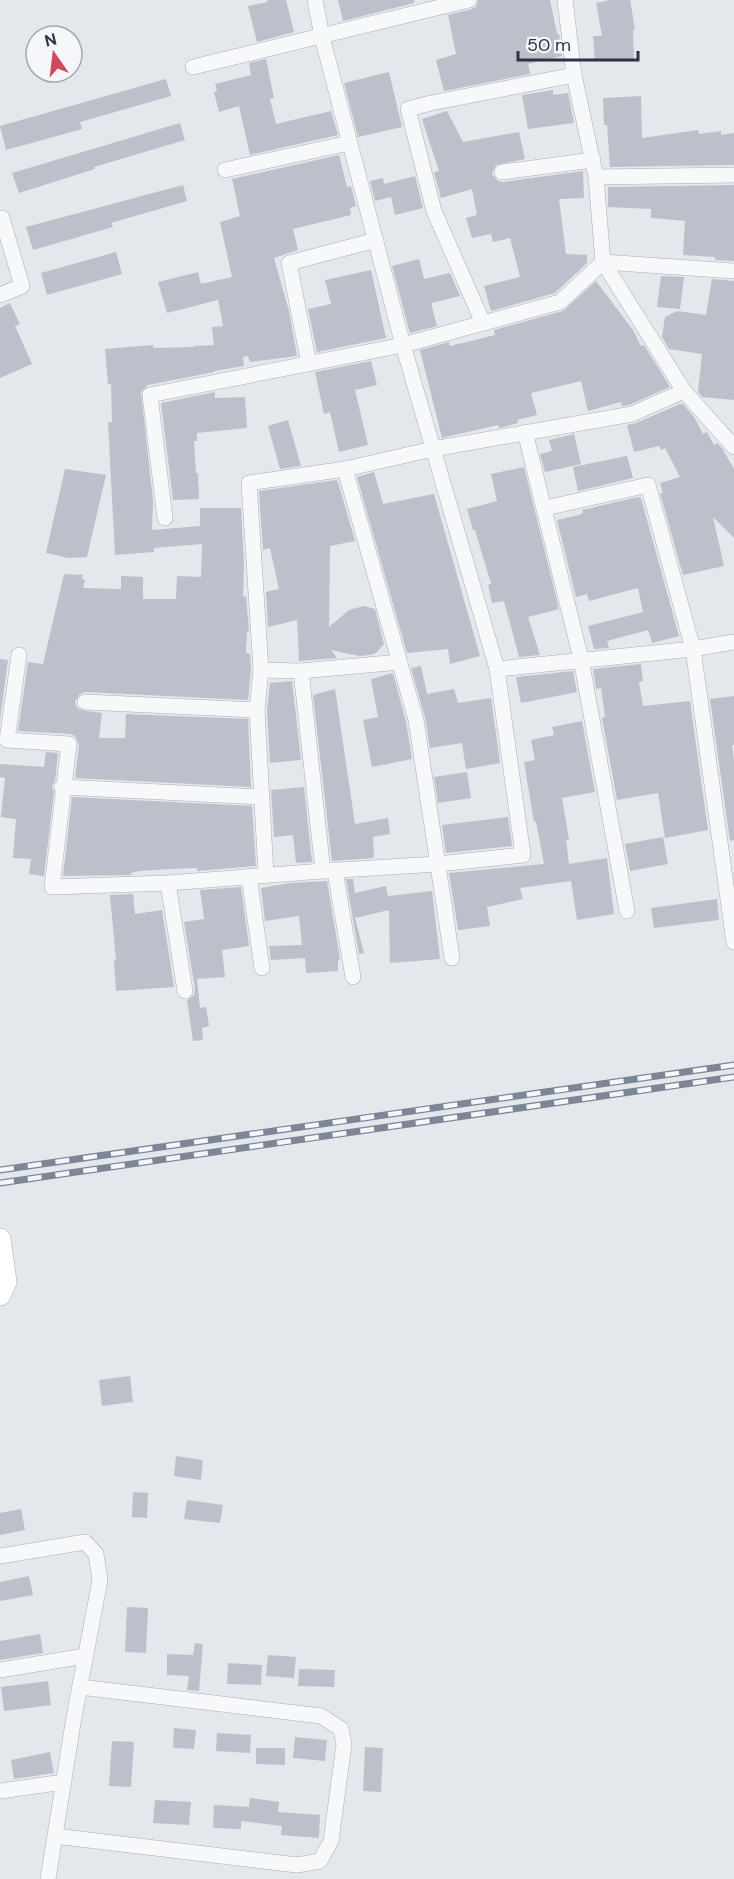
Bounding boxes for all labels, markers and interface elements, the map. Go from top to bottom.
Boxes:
north arrow [24,24,84,84]
scale bar [518,24,638,62]
text: N [42,28,59,52]
text: 50 m [527,33,571,57]

